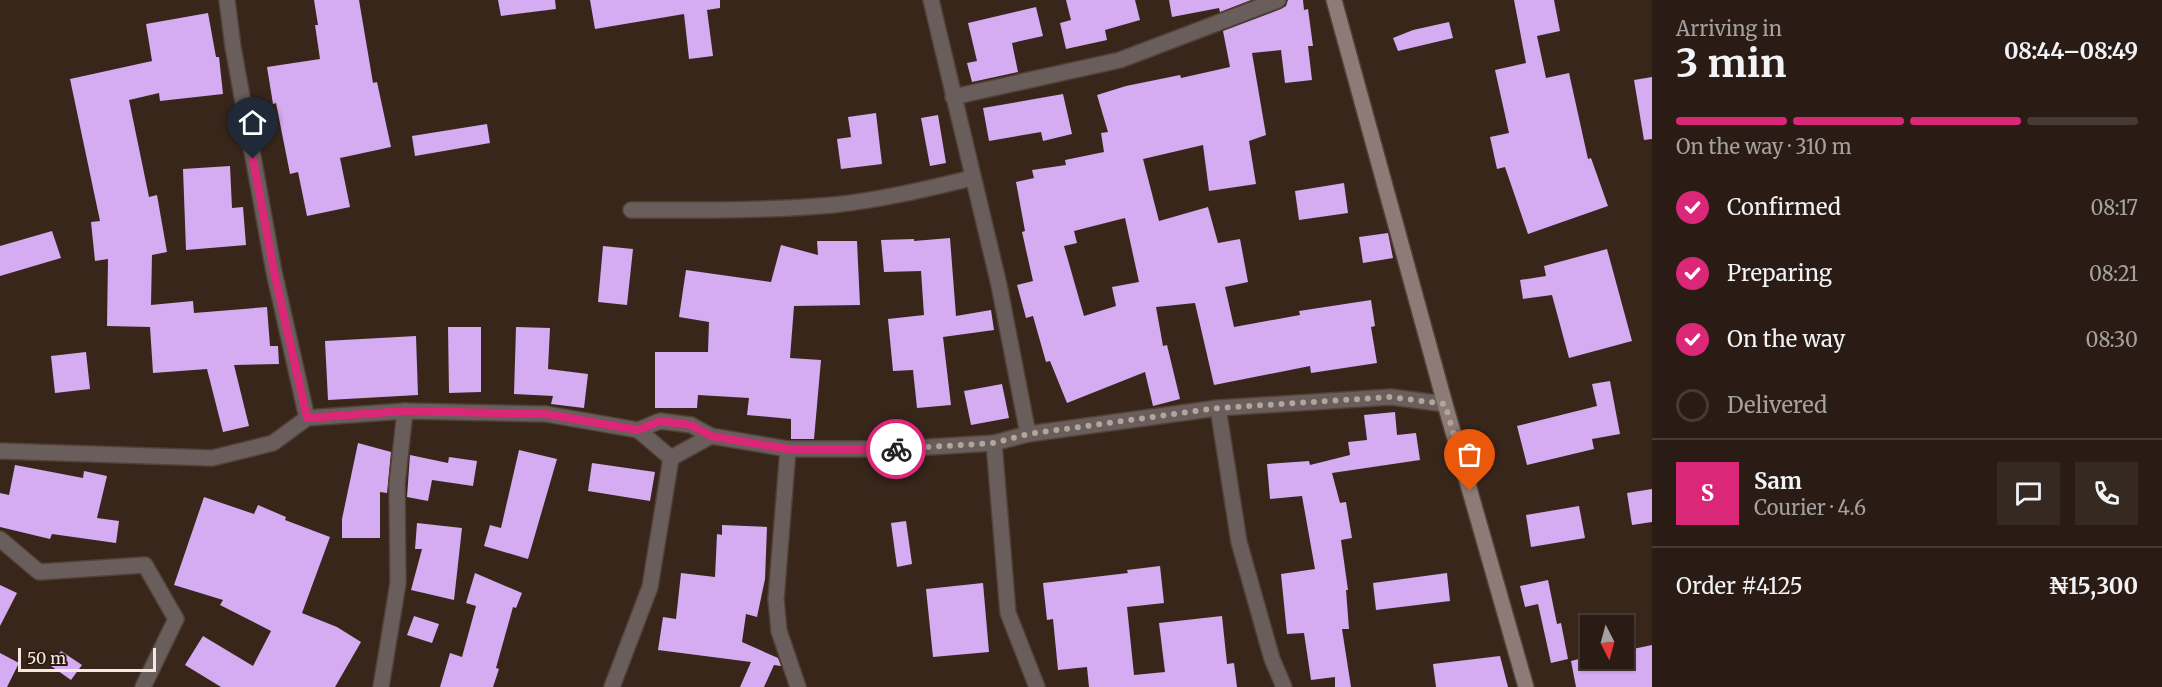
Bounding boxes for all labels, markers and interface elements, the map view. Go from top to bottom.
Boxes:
text: Arriving in [1676,16,1782,41]
text: 08:44–08:49 [2004,37,2138,65]
text: 3 min [1676,39,1786,88]
pin [227,97,278,159]
icon: home [236,106,269,139]
text: On the way · 310 m [1676,134,1852,159]
icon: check [1676,191,1709,224]
text: Confirmed [1727,193,1841,221]
text: 08:17 [2090,195,2138,220]
icon: check [1676,257,1709,290]
text: Preparing [1727,259,1832,287]
text: 08:21 [2089,261,2138,286]
icon: check [1676,323,1709,356]
text: On the way [1727,325,1845,353]
text: 08:30 [2086,327,2138,352]
text: Delivered [1727,391,1827,419]
courier [866,419,926,479]
pin [1444,429,1495,491]
icon: bike [880,433,913,466]
icon: bag [1453,438,1486,471]
button: chat [1997,462,2060,525]
button: phone [2075,462,2138,525]
text: Sam [1754,467,1802,495]
text: S [1701,479,1714,507]
text: Courier · 4.6 [1754,495,1866,520]
text: Order #4125 [1676,572,1803,600]
text: ₦15,300 [2048,572,2138,600]
north arrow [1580,615,1634,669]
map controls [1580,615,1634,669]
scale bar [18,645,156,672]
text: 50 m [27,648,66,668]

